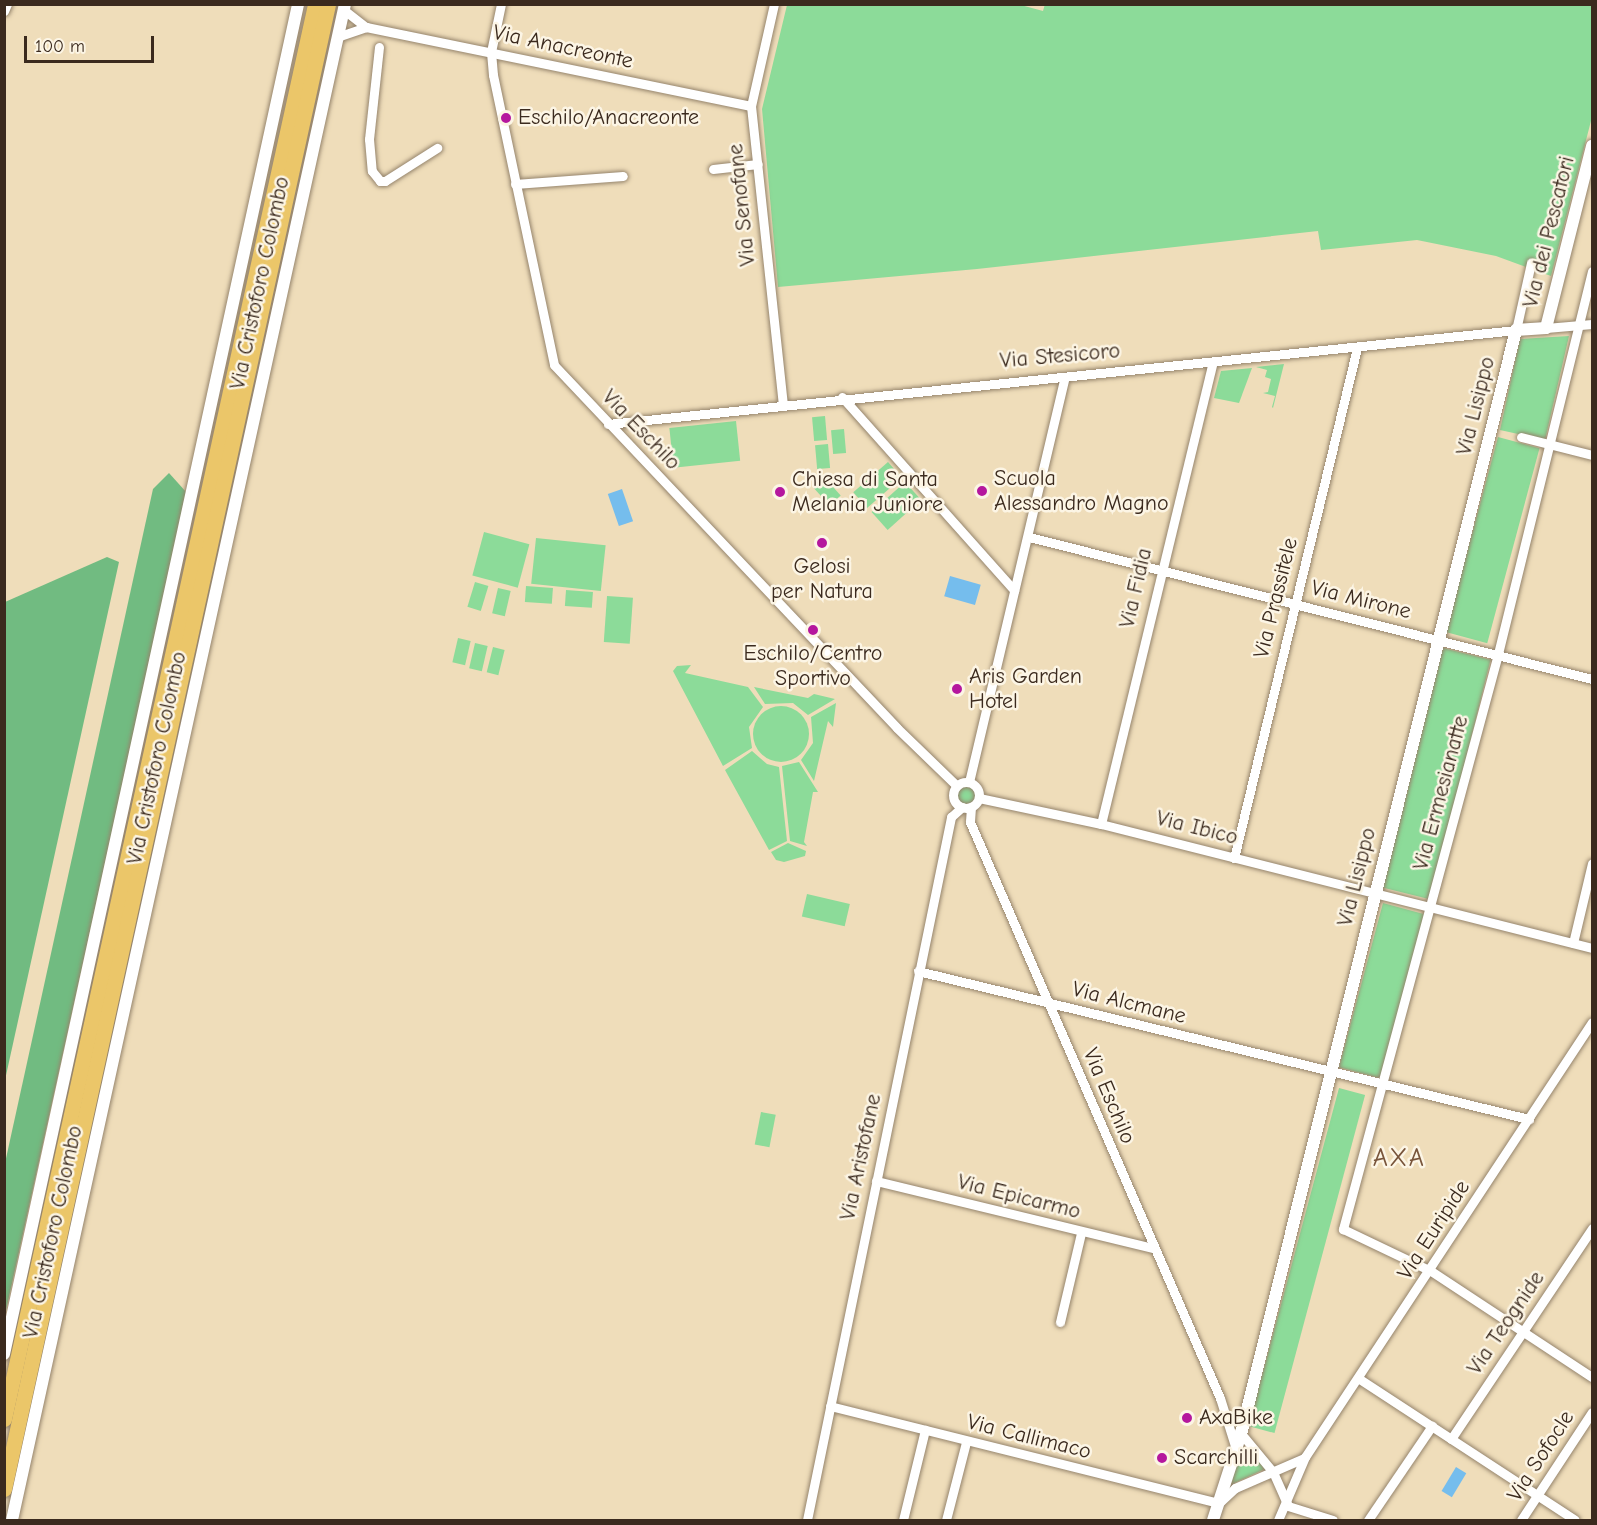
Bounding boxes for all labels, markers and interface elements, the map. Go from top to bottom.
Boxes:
street label: Via Anacreonte [491,19,635,75]
scale bar [27,24,158,62]
text: 100 m [35,36,85,57]
place label: Eschilo/Anacreonte [518,105,699,131]
marker: Eschilo/Anacreonte [499,111,513,125]
street label: Via Senofane [722,143,762,267]
street label: Via dei Pescatori [1517,154,1581,310]
street label: Via Cristoforo Colombo [225,174,295,392]
street label: Via Stesicoro [999,338,1121,374]
street label: Via Lisippo [1451,354,1501,458]
street label: Via Eschilo [596,384,686,476]
place label: Scuola Alessandro Magno [994,465,1169,516]
place label: Chiesa di Santa Melania Juniore [792,466,943,518]
marker: Scuola Alessandro Magno [975,484,989,498]
marker: Chiesa di Santa Melania Juniore [773,485,787,499]
street label: Via Prassitele [1248,535,1304,661]
marker: Gelosi per Natura [815,536,829,550]
street label: Via Fidia [1114,545,1158,631]
place label: Gelosi per Natura [771,553,873,604]
street label: Via Mirone [1308,575,1414,625]
marker: Eschilo/Centro Sportivo [806,623,820,637]
place label: Eschilo/Centro Sportivo [744,640,882,692]
street label: Via Cristoforo Colombo [122,649,192,867]
place label: Aris Garden Hotel [969,663,1082,714]
marker: Aris Garden Hotel [950,682,964,696]
street label: Via Ermesianatte [1408,713,1474,873]
street label: Via Ibico [1153,805,1241,851]
street label: Via Lisippo [1332,825,1382,929]
street label: Via Alcmane [1069,976,1189,1030]
street label: Via Eschilo [1077,1044,1141,1148]
street label: Via Aristofane [835,1091,887,1223]
street label: Via Cristoforo Colombo [18,1123,88,1341]
district label: AXA [1373,1143,1425,1175]
street label: Via Epicarmo [955,1169,1083,1225]
street label: Via Euripide [1392,1175,1476,1285]
street label: Via Teognide [1462,1266,1550,1380]
place label: AxaBike [1199,1405,1273,1431]
street label: Via Sofocle [1502,1406,1580,1506]
street label: Via Callimaco [964,1409,1094,1465]
marker: AxaBike [1180,1411,1194,1425]
place label: Scarchilli [1174,1445,1258,1471]
marker: Scarchilli [1155,1451,1169,1465]

